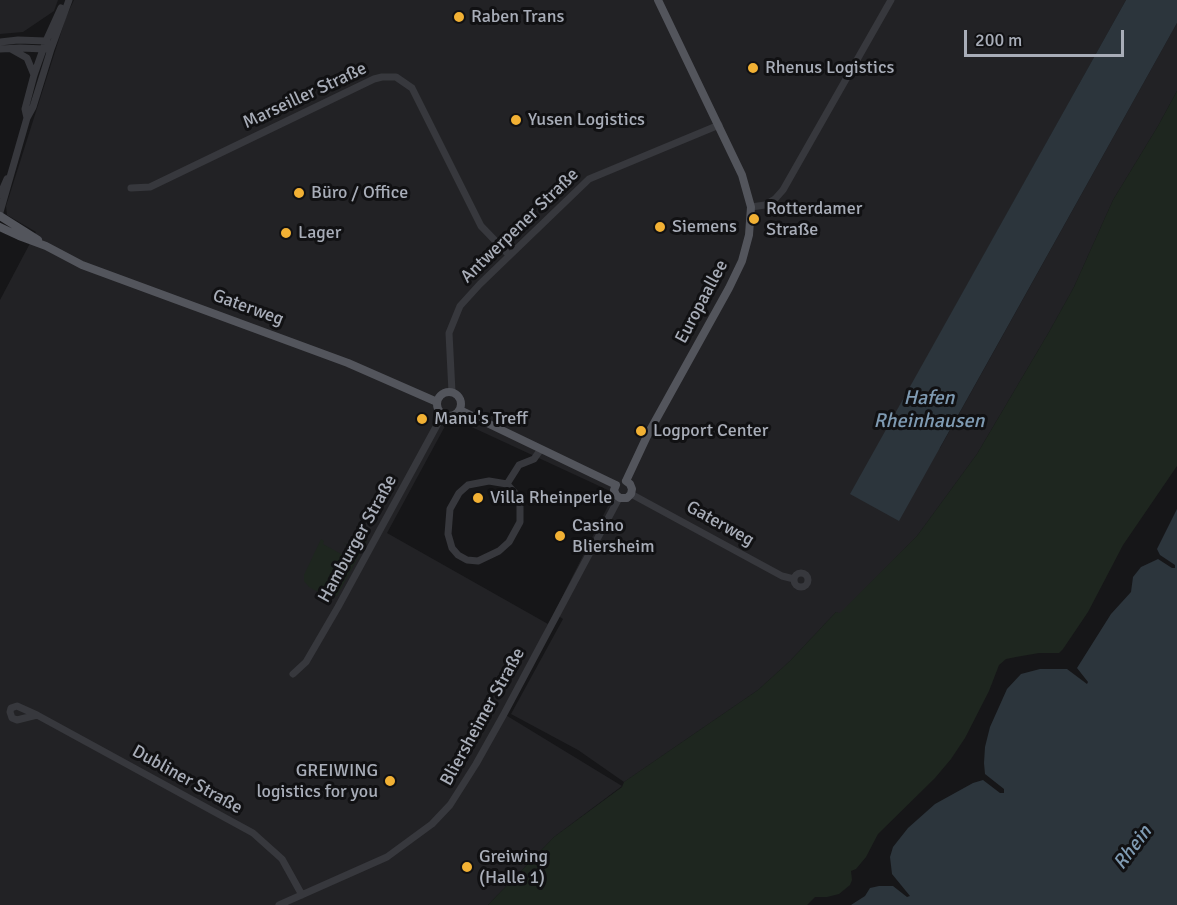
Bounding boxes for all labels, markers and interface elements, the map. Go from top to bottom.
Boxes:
place label: Raben Trans [471,6,564,28]
marker: Raben Trans [452,10,466,24]
scale bar [967,18,1128,56]
text: 200 m [975,29,1022,51]
place label: Rhenus Logistics [765,57,894,79]
street label: Marseiller Straße [240,58,370,134]
marker: Rhenus Logistics [746,61,760,75]
place label: Yusen Logistics [528,109,645,131]
marker: Yusen Logistics [509,113,523,127]
street label: Antwerpener Straße [456,164,584,288]
place label: Büro / Office [311,182,408,204]
marker: Büro / Office [292,186,306,200]
place label: Rotterdamer Straße [766,198,862,240]
marker: Rotterdamer Straße [747,212,761,226]
place label: Siemens [672,216,737,238]
marker: Siemens [653,220,667,234]
place label: Lager [298,222,341,244]
marker: Lager [279,226,293,240]
street label: Europaallee [671,257,733,347]
street label: Gaterweg [210,285,286,331]
water label: Hafen Rheinhausen [874,387,984,434]
place label: Manu's Treff [434,408,528,430]
marker: Manu's Treff [415,412,429,426]
place label: Logport Center [653,420,768,442]
marker: Logport Center [634,424,648,438]
street label: Hamburger Straße [314,471,402,607]
place label: Villa Rheinperle [490,487,612,509]
marker: Villa Rheinperle [471,491,485,505]
street label: Gaterweg [682,497,758,551]
place label: Casino Bliersheim [572,515,655,558]
marker: Casino Bliersheim [553,529,567,543]
street label: Bliersheimer Straße [436,644,530,790]
street label: Dubliner Straße [128,741,246,819]
place label: GREIWING logistics for you [256,760,378,802]
marker: GREIWING logistics for you [383,774,397,788]
water label: Rhein [1109,821,1157,875]
place label: Greiwing (Halle 1) [479,846,548,888]
marker: Greiwing (Halle 1) [460,860,474,874]

